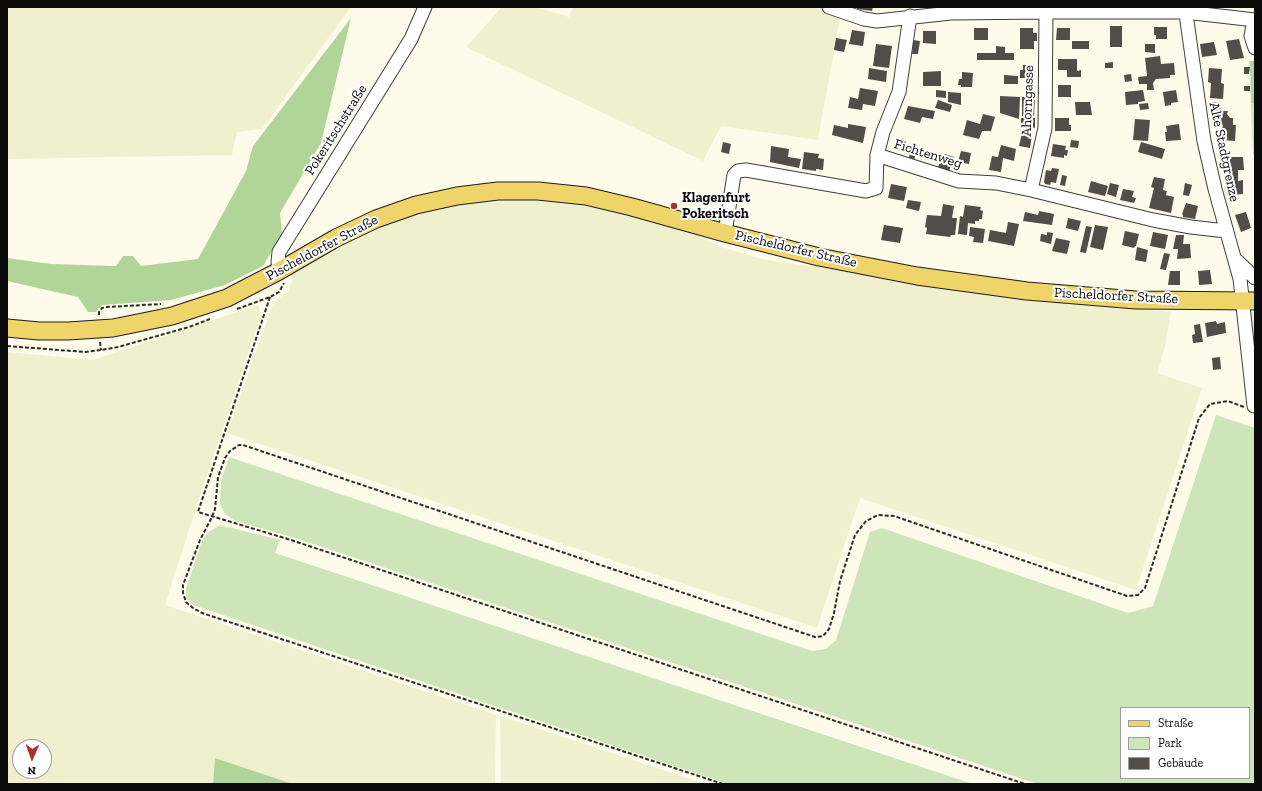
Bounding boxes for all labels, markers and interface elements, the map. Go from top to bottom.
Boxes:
street label: Ahorngasse [1018,65,1038,137]
street label: Pokeritschstraße [301,82,371,178]
street label: Alte Stadtgrenze [1205,101,1243,203]
street label: Fichtenweg [892,136,964,172]
place label: Klagenfurt Pokeritsch [682,190,750,222]
marker: Klagenfurt Pokeritsch [669,201,679,211]
street label: Pischeldorfer Straße [263,211,381,285]
street label: Pischeldorfer Straße [733,227,859,271]
street label: Pischeldorfer Straße [1053,284,1179,308]
legend [1120,707,1250,779]
text: Straße [1158,716,1193,730]
text: Park [1158,736,1182,750]
north arrow [12,739,52,779]
text: Gebäude [1158,756,1203,770]
text: N [27,764,36,777]

